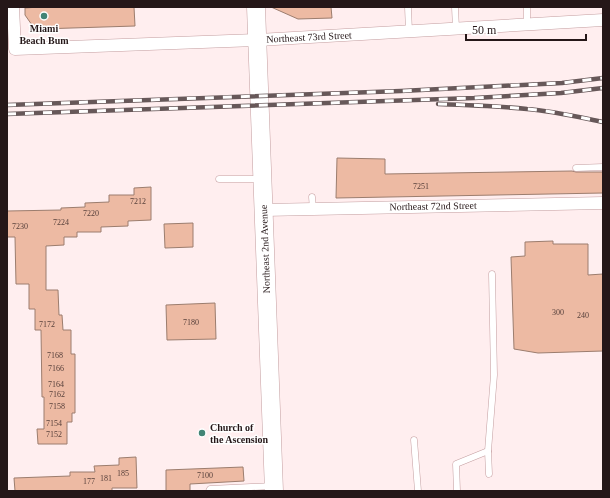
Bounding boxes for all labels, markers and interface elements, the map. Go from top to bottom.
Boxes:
marker: Miami Beach Bum [39,11,49,21]
scale bar [466,16,586,42]
place label: Miami Beach Bum [19,23,69,46]
text: 50 m [472,23,497,37]
street label: Northeast 73rd Street [266,29,352,45]
house number: 7251 [413,182,429,191]
house number: 7212 [130,197,146,206]
street label: Northeast 72nd Street [389,200,477,212]
street label: Northeast 2nd Avenue [258,204,272,294]
house number: 7220 [83,209,99,218]
house number: 7224 [53,218,69,227]
house number: 7230 [12,222,28,231]
house number: 300 [552,308,564,317]
house number: 240 [577,311,589,320]
house number: 7180 [183,318,199,327]
house number: 7172 [39,320,55,329]
house number: 7168 [47,351,63,360]
house number: 7166 [48,364,64,373]
house number: 7164 [48,380,64,389]
house number: 7162 [49,390,65,399]
house number: 7158 [49,402,65,411]
house number: 7154 [46,419,62,428]
place label: Church of the Ascension [210,422,269,445]
marker: Church of the Ascension [197,428,207,438]
house number: 7152 [46,430,62,439]
house number: 185 [117,469,129,478]
house number: 7100 [197,471,213,480]
house number: 181 [100,474,112,483]
house number: 177 [83,477,95,486]

